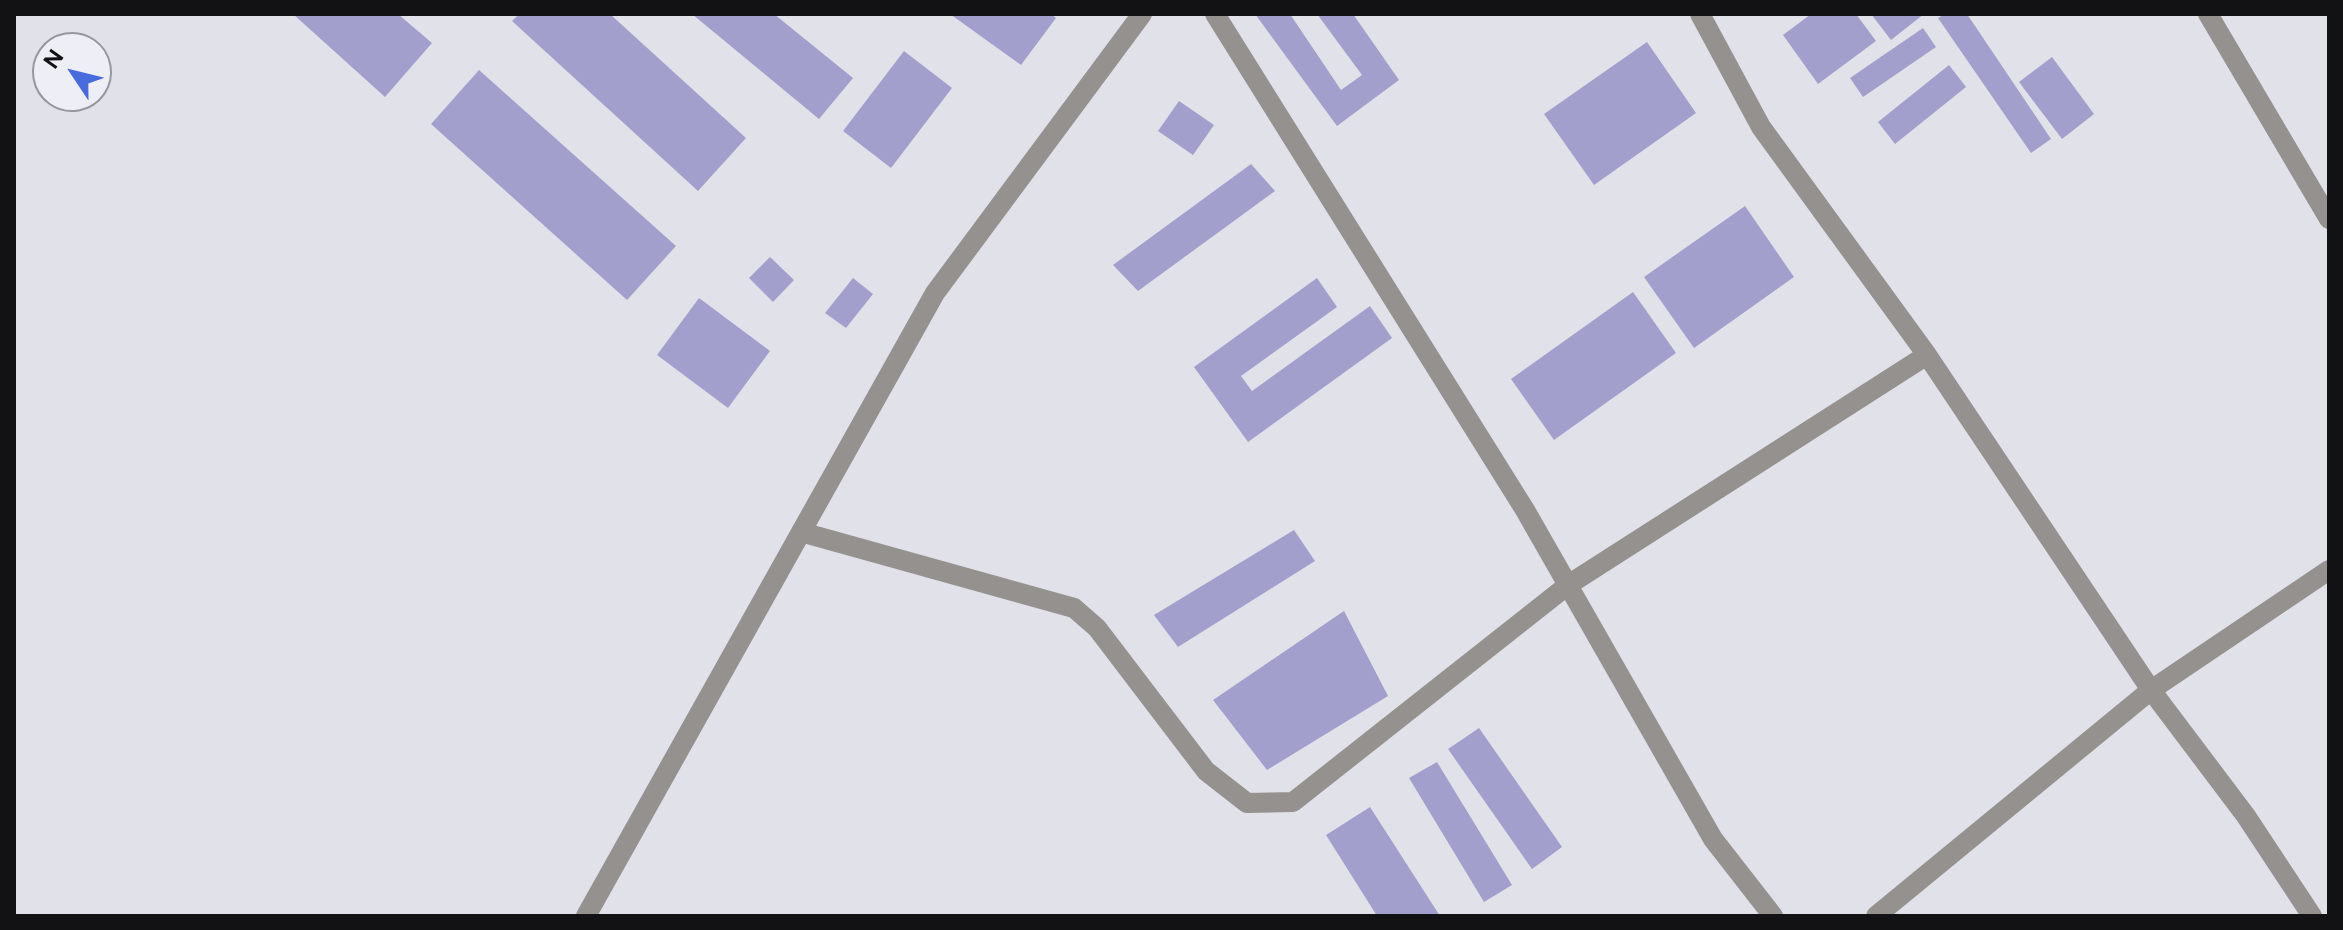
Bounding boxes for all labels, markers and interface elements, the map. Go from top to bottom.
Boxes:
north arrow [32,32,112,112]
text: N [38,44,70,74]

